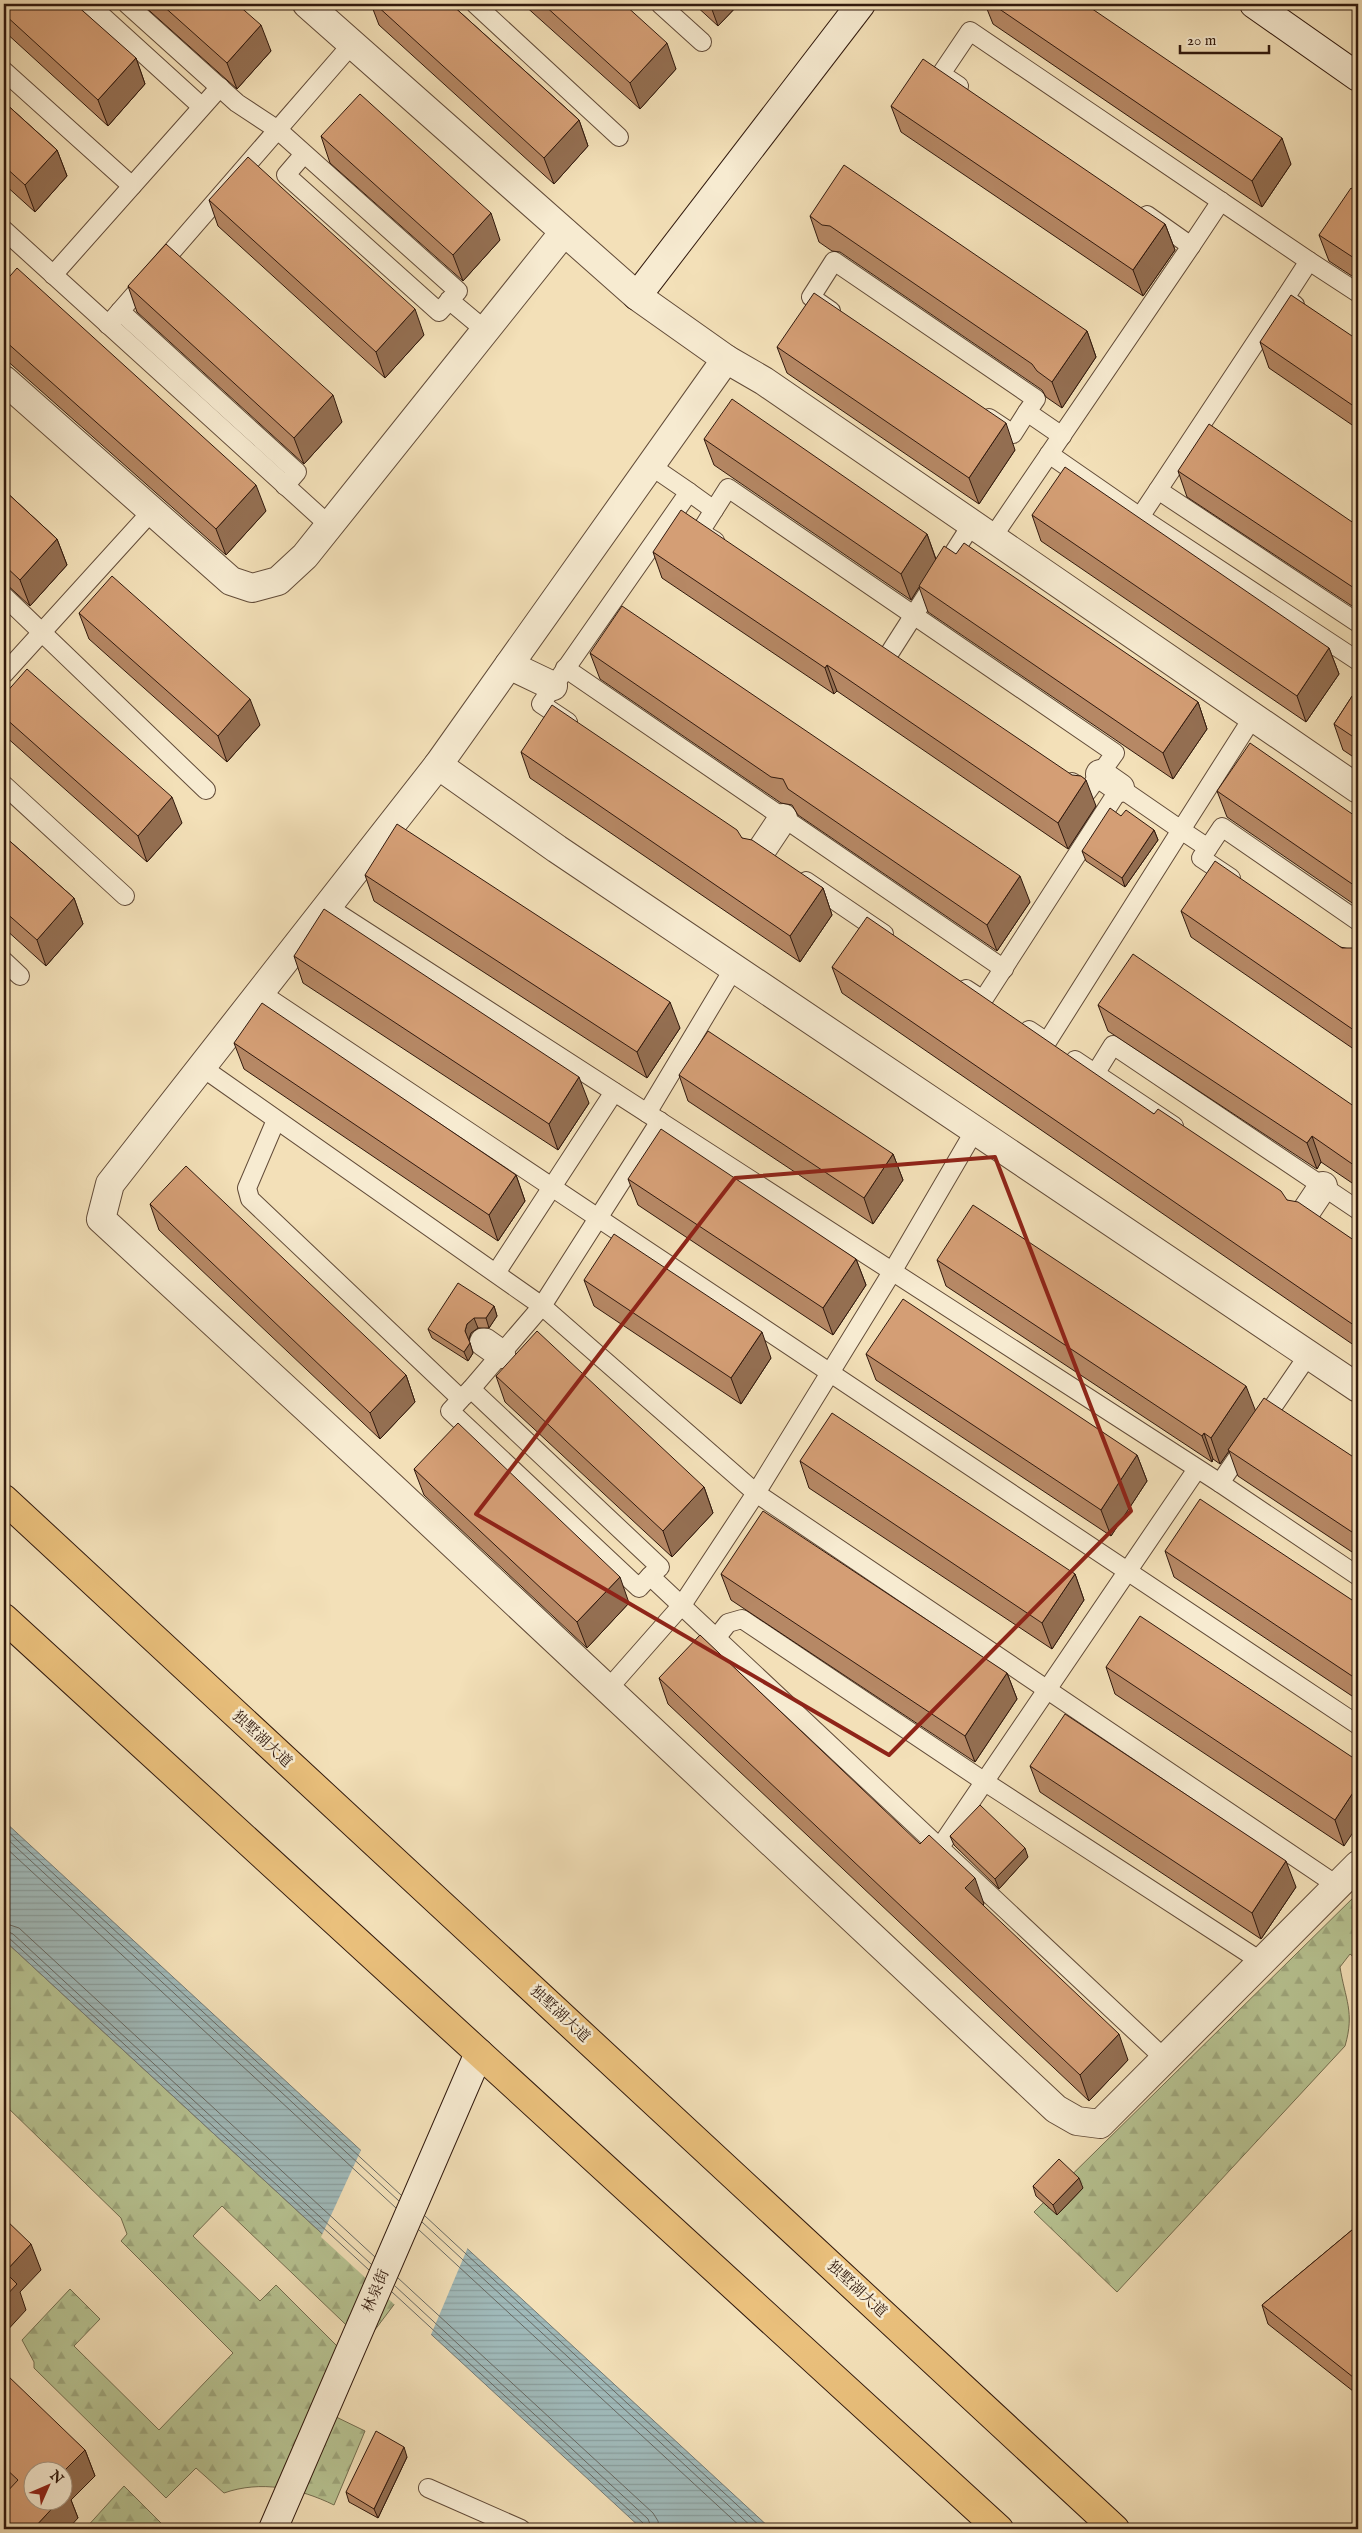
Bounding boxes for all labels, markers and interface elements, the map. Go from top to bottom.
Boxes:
scale bar [1180,22,1268,54]
text: 20 m [1187,31,1217,50]
street label: 独墅湖大道 [228,1706,296,1772]
street label: 独墅湖大道 [526,1981,594,2047]
street label: 独墅湖大道 [823,2256,891,2322]
street label: 林泉街 [358,2267,394,2315]
north arrow [22,2460,72,2510]
text: N [45,2466,67,2488]

